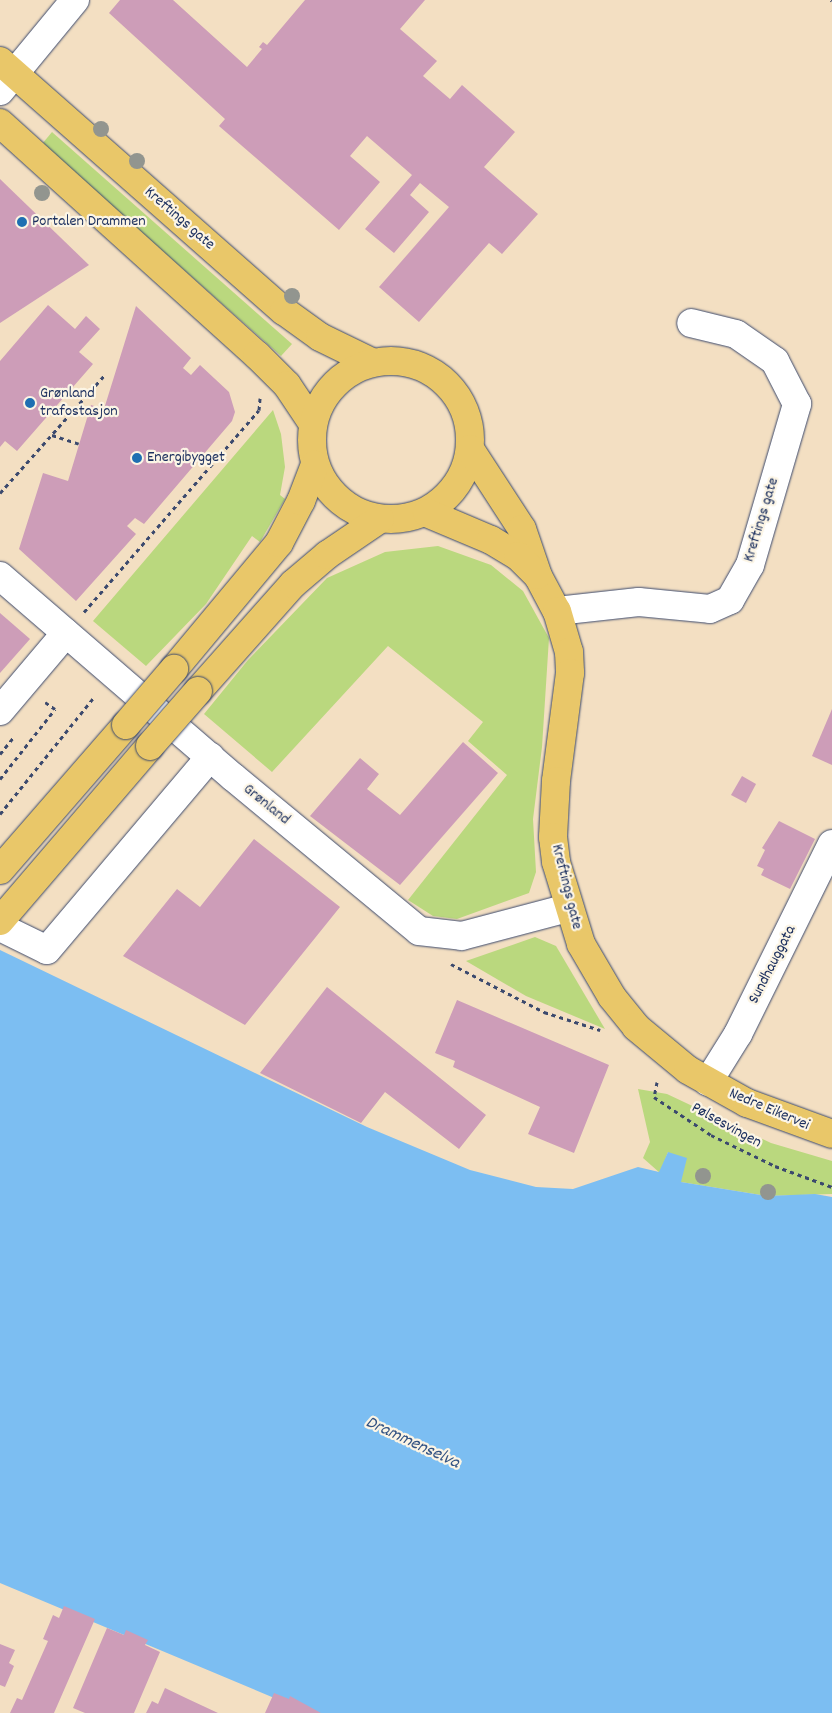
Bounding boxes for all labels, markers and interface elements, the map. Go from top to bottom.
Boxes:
street label: Kreftings gate [140,183,218,255]
place label: Portalen Drammen [32,212,146,232]
marker: Portalen Drammen [16,216,28,228]
place label: Grønland trafostasjon [40,384,118,422]
marker: Grønland trafostasjon [24,397,36,409]
place label: Energibygget [147,448,225,468]
marker: Energibygget [131,452,143,464]
street label: Kreftings gate [740,476,784,564]
street label: Grønland [239,780,293,830]
street label: Kreftings gate [546,842,586,932]
street label: Sundhauggata [745,923,801,1007]
street label: Nedre Eikervei [726,1084,812,1136]
street label: Pølsesvingen [688,1099,764,1153]
water label: Drammenselva [362,1413,462,1475]

